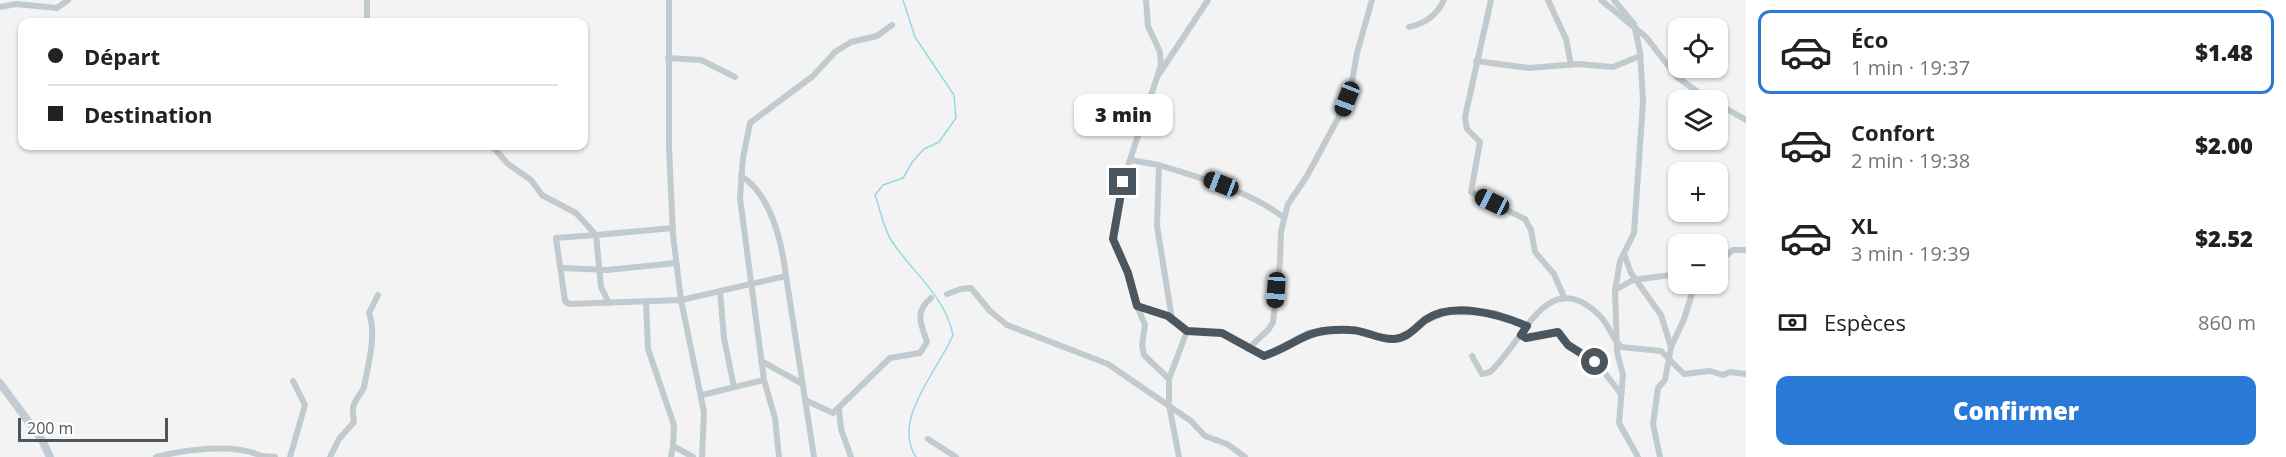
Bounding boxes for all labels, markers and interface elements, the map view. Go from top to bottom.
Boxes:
map controls [1668,18,1728,294]
button: locate [1668,18,1728,78]
text: Éco [1851,24,1888,54]
icon: car [1779,25,1833,79]
text: $1.48 [2195,37,2253,67]
text: Départ [84,41,160,71]
text: 1 min · 19:37 [1851,54,1970,81]
car [1332,79,1362,119]
button: layers [1668,90,1728,150]
callout: 3 min [1074,95,1172,137]
text: Destination [84,99,213,129]
text: 3 min [1095,101,1152,128]
text: Confort [1851,117,1935,147]
icon: car [1779,118,1833,172]
text: $2.00 [2195,130,2253,160]
text: 2 min · 19:38 [1851,147,1970,174]
button: + [1668,162,1728,222]
route end [1109,168,1136,195]
car [1201,169,1241,199]
car [1472,186,1512,218]
text: XL [1851,210,1878,240]
icon: car [1779,211,1833,265]
text: $2.52 [2195,223,2253,253]
button: − [1668,234,1728,294]
text: 3 min · 19:39 [1851,240,1970,267]
car [1266,271,1286,309]
icon: cash [1776,306,1809,339]
text: Espèces [1824,307,1906,337]
text: 860 m [2198,309,2256,336]
route start [1581,348,1608,375]
button: Confirmer [1776,376,2256,445]
scale bar [18,415,168,442]
text: 200 m [27,417,73,439]

